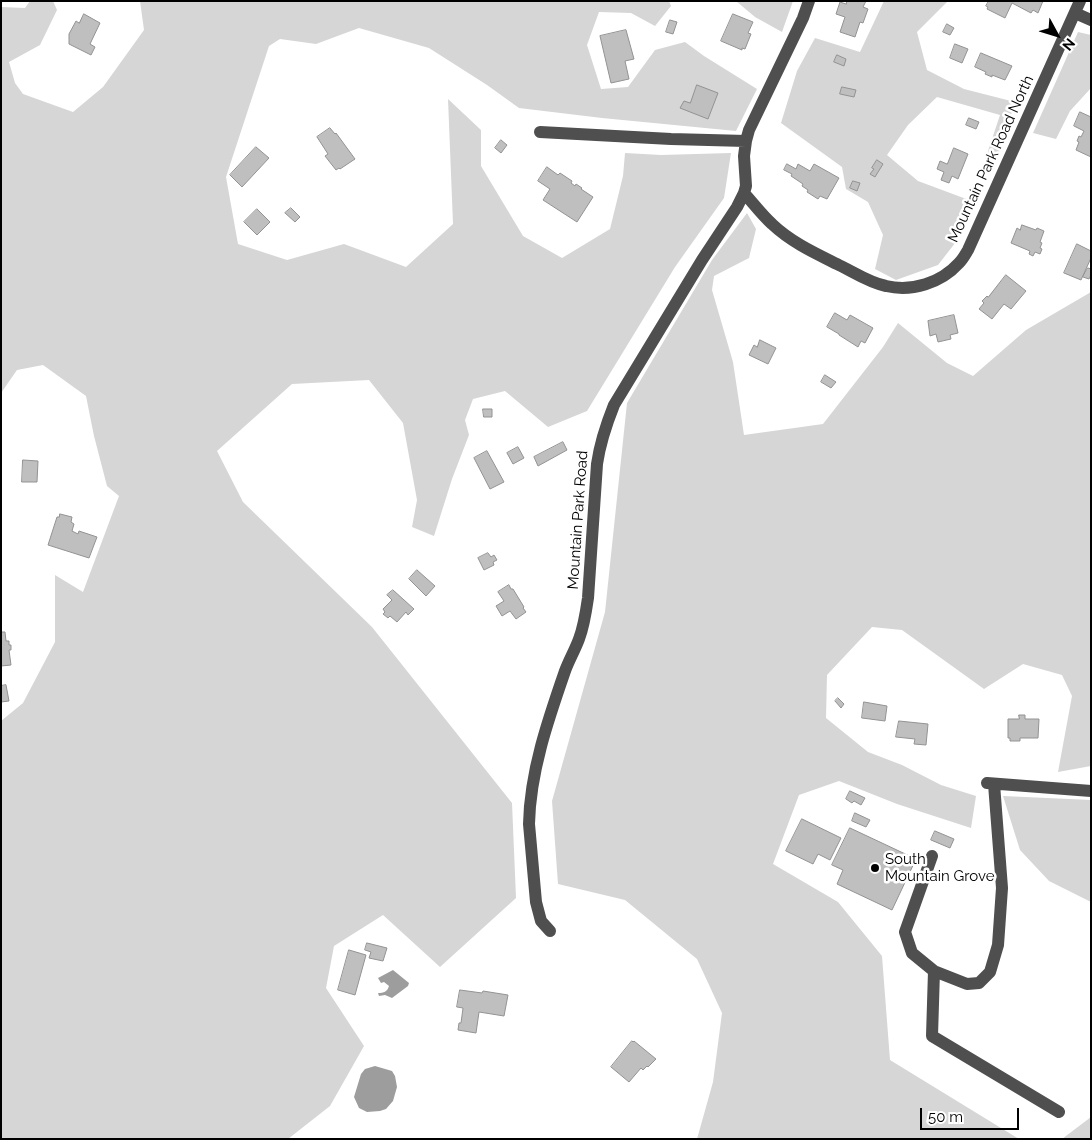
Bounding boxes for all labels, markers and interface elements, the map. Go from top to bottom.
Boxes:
north arrow [1032,10,1082,60]
text: N [1059,35,1078,54]
street label: Mountain Park Road North [944,73,1038,245]
street label: Mountain Park Road [564,450,592,590]
place label: South Mountain Grove [885,850,995,885]
marker: South Mountain Grove [869,862,881,874]
scale bar [922,1098,1021,1130]
text: 50 m [928,1108,963,1126]

